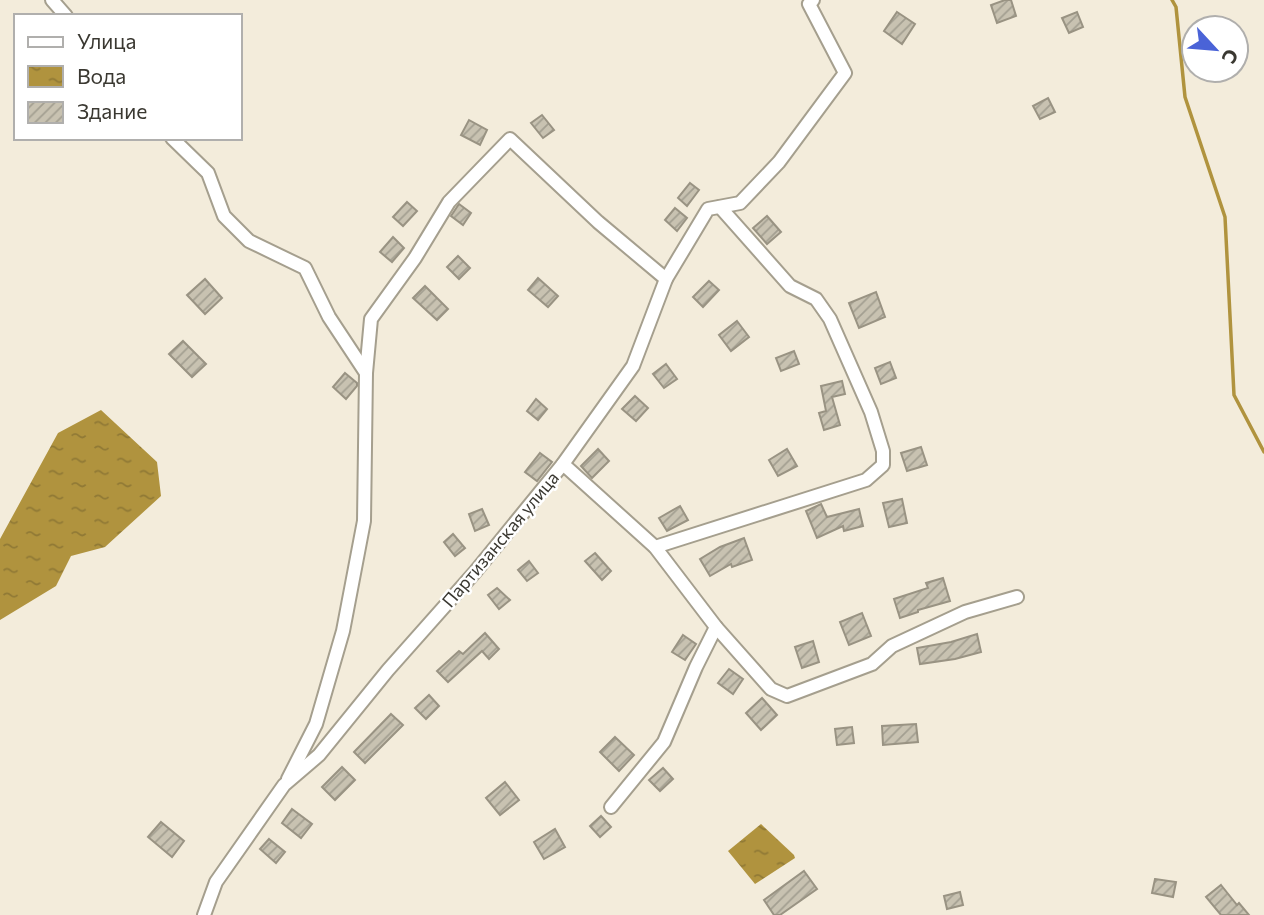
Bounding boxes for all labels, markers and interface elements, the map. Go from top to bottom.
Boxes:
legend [14,14,242,140]
north arrow [1180,14,1250,84]
text: Улица [77,28,136,53]
text: С [1218,46,1244,68]
text: Вода [77,63,126,88]
text: Здание [77,98,147,123]
street label: Партизанская улица [437,467,563,611]

